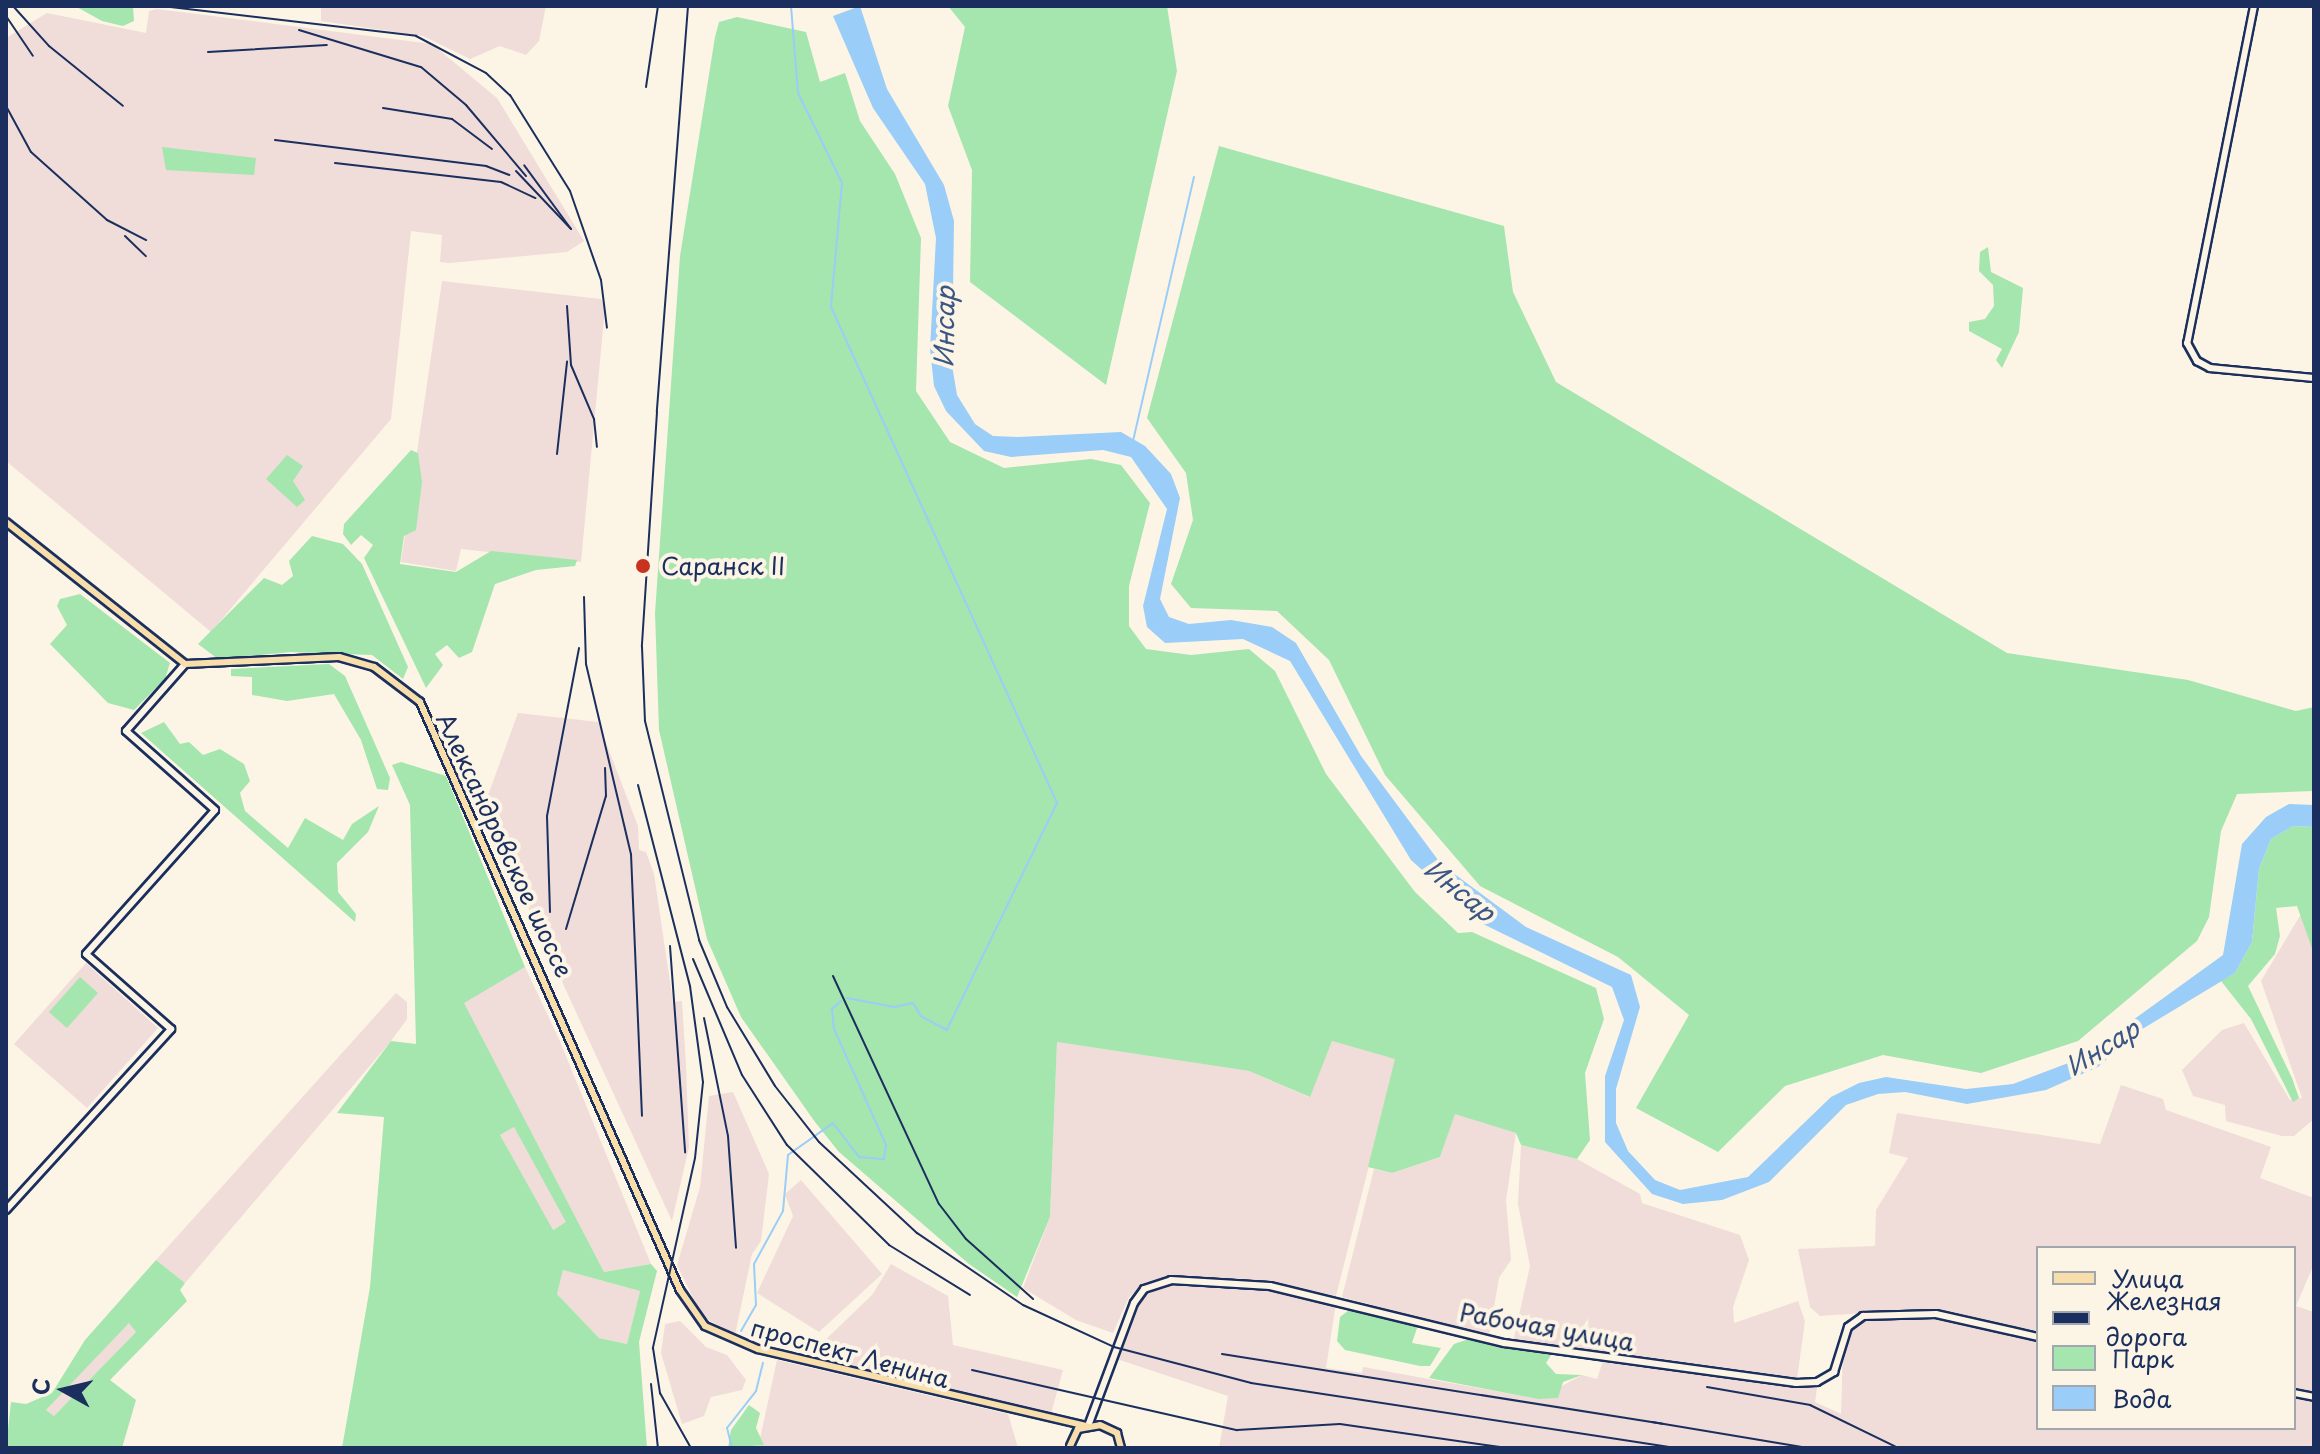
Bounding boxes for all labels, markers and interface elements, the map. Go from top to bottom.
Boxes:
water label: Инсар [928,286,960,368]
place label: Саранск II [661,552,787,580]
marker: Саранск II [632,555,654,577]
street label: Александровское шоссе [431,708,579,982]
water label: Инсар [1419,852,1501,928]
water label: Инсар [2059,1012,2145,1082]
legend [2036,1246,2296,1430]
text: Улица [2112,1260,2184,1296]
text: Железная дорога [2106,1282,2222,1354]
street label: Рабочая улица [1457,1297,1637,1357]
street label: проспект Ленина [747,1313,953,1393]
text: Парк [2112,1340,2174,1376]
north arrow [24,1350,104,1430]
text: С [22,1376,57,1397]
text: Вода [2112,1380,2171,1416]

